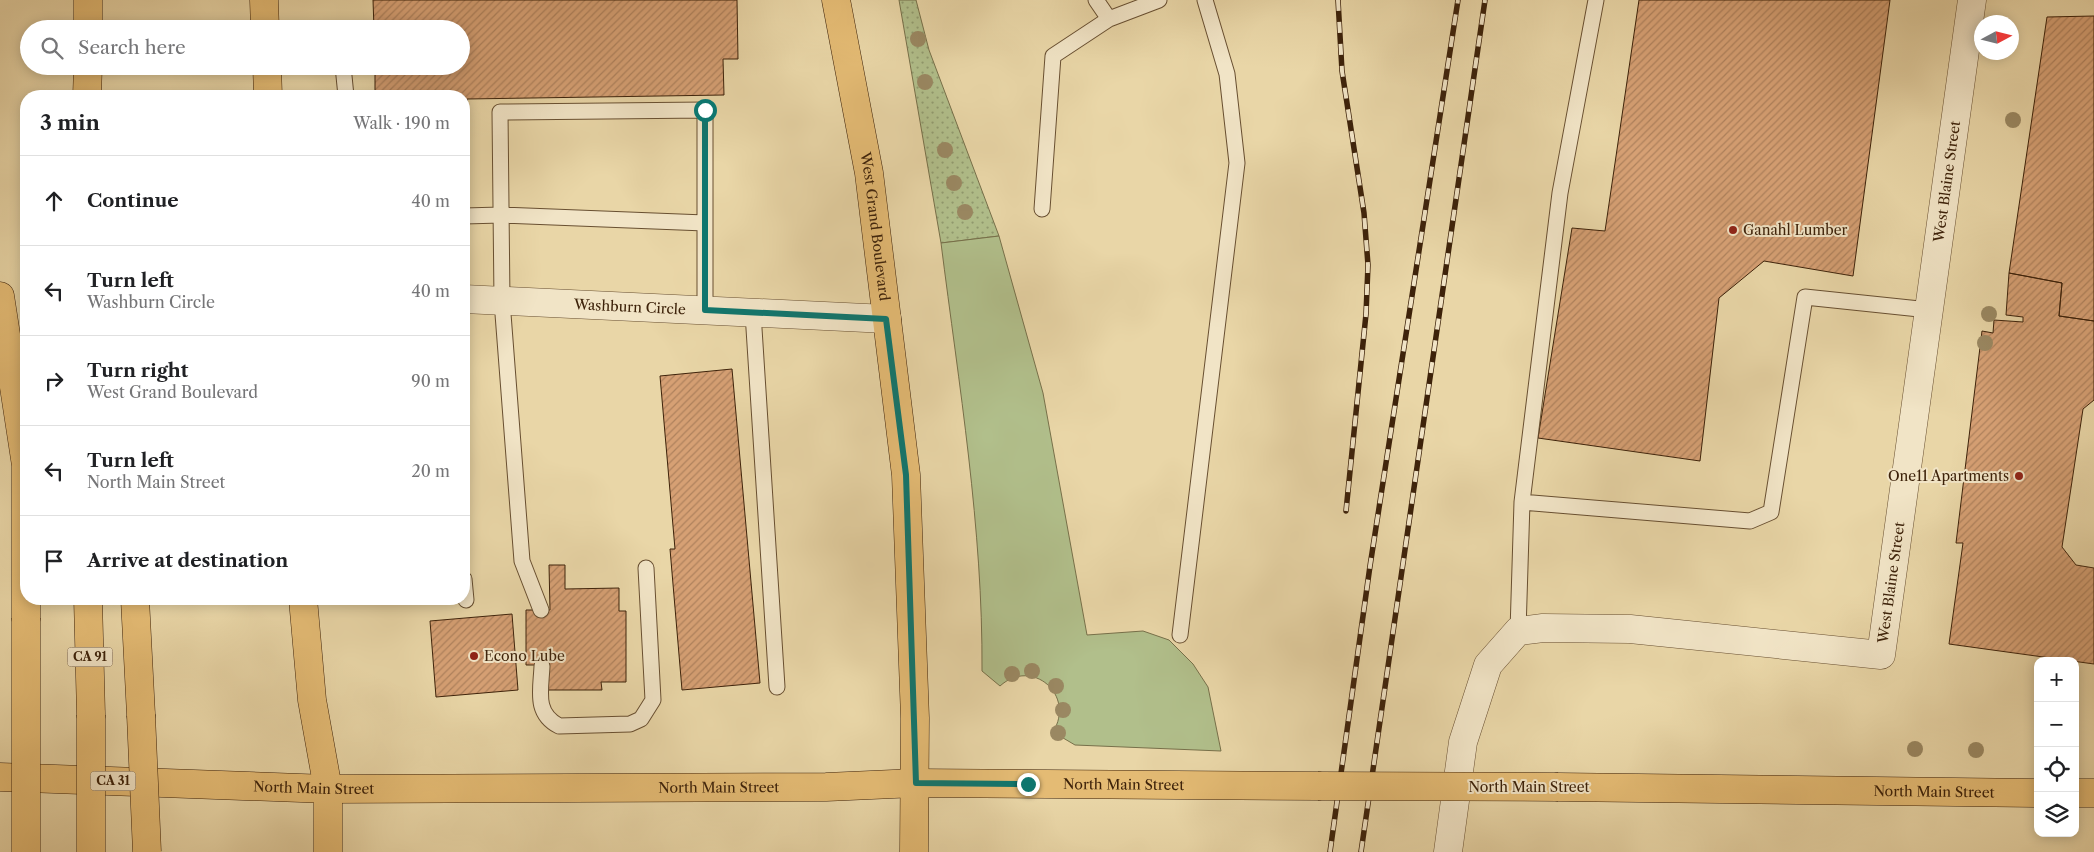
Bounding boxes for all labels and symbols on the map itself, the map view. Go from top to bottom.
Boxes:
north arrow [1974,15,2019,60]
route start [694,99,717,122]
street label: West Blaine Street [1929,120,1964,244]
street label: West Grand Boulevard [856,150,894,302]
place label: Ganahl Lumber [1743,221,1848,239]
marker: Ganahl Lumber [1727,224,1739,236]
street label: Washburn Circle [572,295,686,318]
place label: One11 Apartments [1888,467,2009,485]
marker: One11 Apartments [2013,470,2025,482]
street label: West Blaine Street [1874,521,1908,645]
place label: Econo Lube [484,647,565,665]
road number: CA 91 [68,648,112,666]
marker: Econo Lube [468,650,480,662]
road number: CA 31 [90,771,136,790]
route end [1017,773,1040,796]
street label: North Main Street [1063,775,1184,794]
street label: North Main Street [253,777,374,798]
street label: North Main Street [658,778,779,797]
street label: North Main Street [1469,778,1590,796]
street label: North Main Street [1873,782,1995,801]

